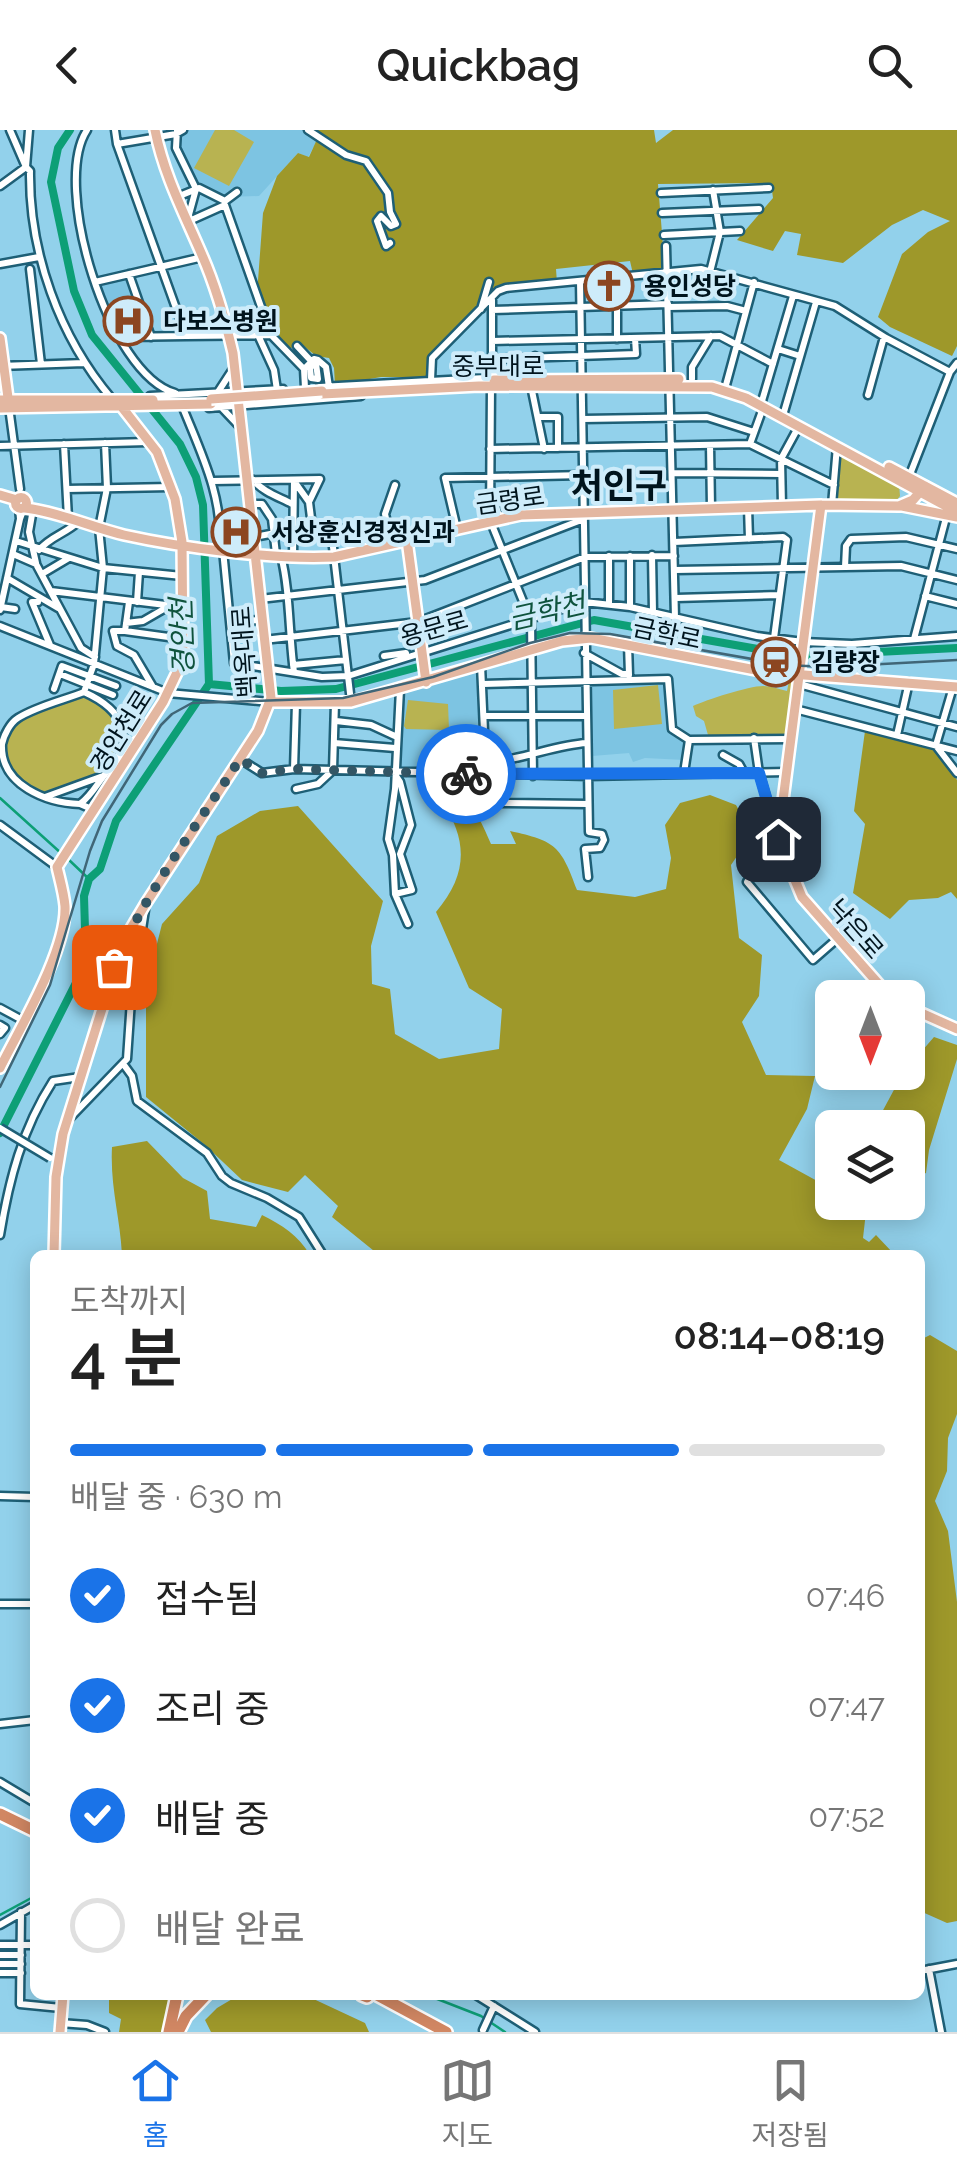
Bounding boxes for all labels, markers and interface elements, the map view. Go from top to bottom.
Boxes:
icon: back [40,38,95,93]
icon: search [862,38,917,93]
text: Quickbag [377,39,580,92]
church icon: 용인성당 [583,260,635,312]
place label: 용인성당 [644,271,736,301]
hospital icon: 다보스병원 [102,295,154,347]
place label: 다보스병원 [163,306,278,336]
street label: 중부대로 [452,351,544,381]
district label: 처인구 [571,465,667,506]
street label: 금령로 [474,480,546,520]
hospital icon: 서상훈신경정신과 [210,506,262,558]
place label: 서상훈신경정신과 [271,517,455,547]
water label: 금학천 [506,586,592,636]
water label: 경안천 [165,595,200,676]
street label: 용문로 [397,604,471,652]
street label: 백옥대로 [226,605,262,699]
street label: 금학로 [630,611,704,655]
station icon: 김량장 [750,636,802,688]
place label: 김량장 [811,647,880,677]
street label: 경안천로 [84,684,158,778]
courier [416,724,516,824]
icon: bike [439,747,494,802]
pin [736,797,821,882]
icon: home [751,812,806,867]
street label: 낙은로 [822,893,890,965]
pin [72,925,157,1010]
icon: bag [87,940,142,995]
north arrow [815,980,925,1090]
map controls [815,980,925,1220]
button: layers [815,1110,925,1220]
text: 도착까지 [70,1282,188,1319]
text: 08:14–08:19 [674,1313,885,1358]
text: 4 분 [70,1320,183,1396]
text: 배달 중 · 630 m [70,1478,282,1515]
icon: check [70,1568,125,1623]
text: 접수됨 [155,1576,260,1621]
text: 07:46 [806,1577,885,1614]
icon: check [70,1678,125,1733]
text: 조리 중 [155,1686,270,1731]
text: 07:47 [808,1687,885,1724]
icon: check [70,1788,125,1843]
text: 배달 중 [155,1796,270,1841]
text: 07:52 [808,1797,885,1834]
text: 배달 완료 [155,1906,305,1951]
tab: 홈 [128,2053,183,2153]
tab: 지도 [440,2053,495,2153]
tab: 저장됨 [751,2053,829,2153]

